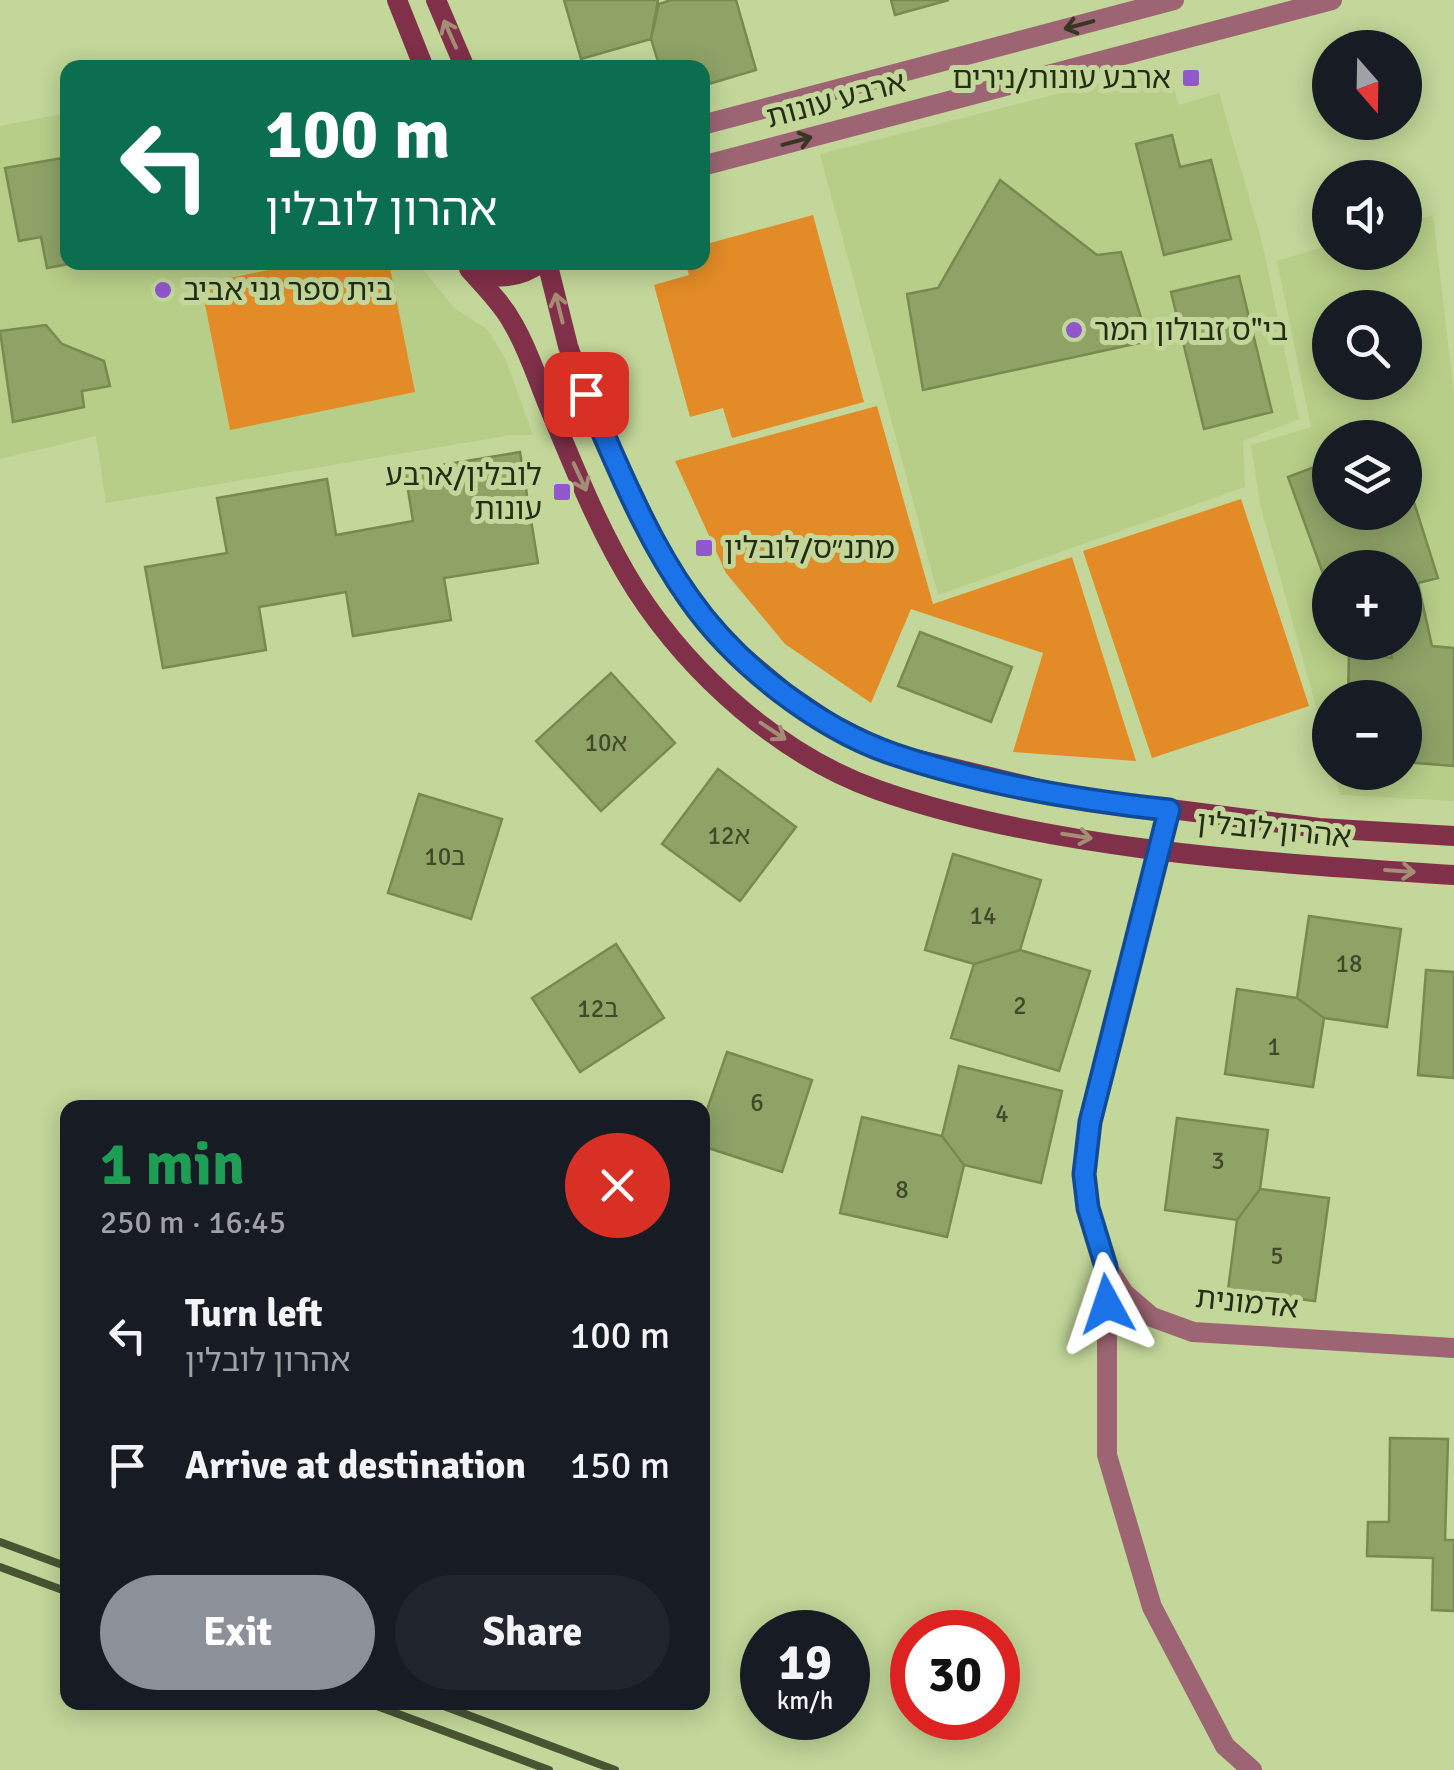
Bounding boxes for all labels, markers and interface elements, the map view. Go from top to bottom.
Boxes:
one-way arrow [1064,16,1095,35]
one-way arrow [440,19,458,50]
north arrow [1312,30,1422,140]
map controls [1312,30,1422,790]
place label: ארבע עונות/נירים [952,60,1171,97]
street label: ארבע עונות [762,64,910,136]
marker: ארבע עונות/נירים [1180,67,1202,89]
text: 100 m [265,91,450,177]
icon: left [100,100,230,230]
one-way arrow [781,131,812,150]
button: sound [1312,160,1422,270]
text: אהרון לובלין [265,183,498,238]
place label: בית ספר גני אביב [183,272,393,309]
marker: בית ספר גני אביב [152,279,174,301]
button: search [1312,290,1422,400]
one-way arrow [549,293,567,325]
place label: בי"ס זבולון המר [1094,312,1288,349]
marker: בי"ס זבולון המר [1063,319,1085,341]
pin [544,352,629,437]
icon: arrive [559,367,614,422]
button: layers [1312,420,1422,530]
place label: לובלין/ארבע עונות [385,457,542,528]
one-way arrow [572,461,590,492]
marker: לובלין/ארבע עונות [551,481,573,503]
place label: מתנ״ס/לובלין [724,530,895,567]
marker: מתנ״ס/לובלין [693,537,715,559]
button: + [1312,550,1422,660]
button: − [1312,680,1422,790]
one-way arrow [759,721,787,742]
house number: 10א [585,727,627,758]
street label: אהרון לובלין [1195,803,1353,857]
house number: 12א [708,820,750,851]
one-way arrow [1061,827,1093,846]
house number: 10ב [424,841,466,872]
one-way arrow [1384,862,1416,881]
house number: 14 [969,900,997,931]
house number: 18 [1335,948,1363,979]
house number: 2 [1013,990,1027,1021]
house number: 12ב [577,993,619,1024]
house number: 1 [1267,1031,1281,1062]
house number: 6 [750,1087,764,1118]
house number: 4 [995,1098,1009,1129]
text: 1 min [100,1128,245,1202]
button: close [565,1133,670,1238]
house number: 3 [1211,1145,1225,1176]
house number: 8 [895,1174,909,1205]
text: 250 m · 16:45 [100,1203,286,1242]
house number: 5 [1270,1240,1284,1271]
position arrow [1055,1252,1159,1356]
street label: אדמונית [1194,1279,1300,1327]
text: Turn left [185,1290,323,1337]
icon: left [100,1308,155,1363]
text: 100 m [570,1312,670,1359]
text: אהרון לובלין [185,1341,350,1380]
icon: arrive [100,1438,155,1493]
text: Arrive at destination [185,1442,526,1489]
text: 150 m [570,1442,670,1489]
button: Exit [100,1575,375,1690]
button: Share [395,1575,670,1690]
speed limit sign: 30 [890,1610,1020,1740]
text: 19 [778,1632,832,1694]
text: km/h [777,1685,833,1716]

